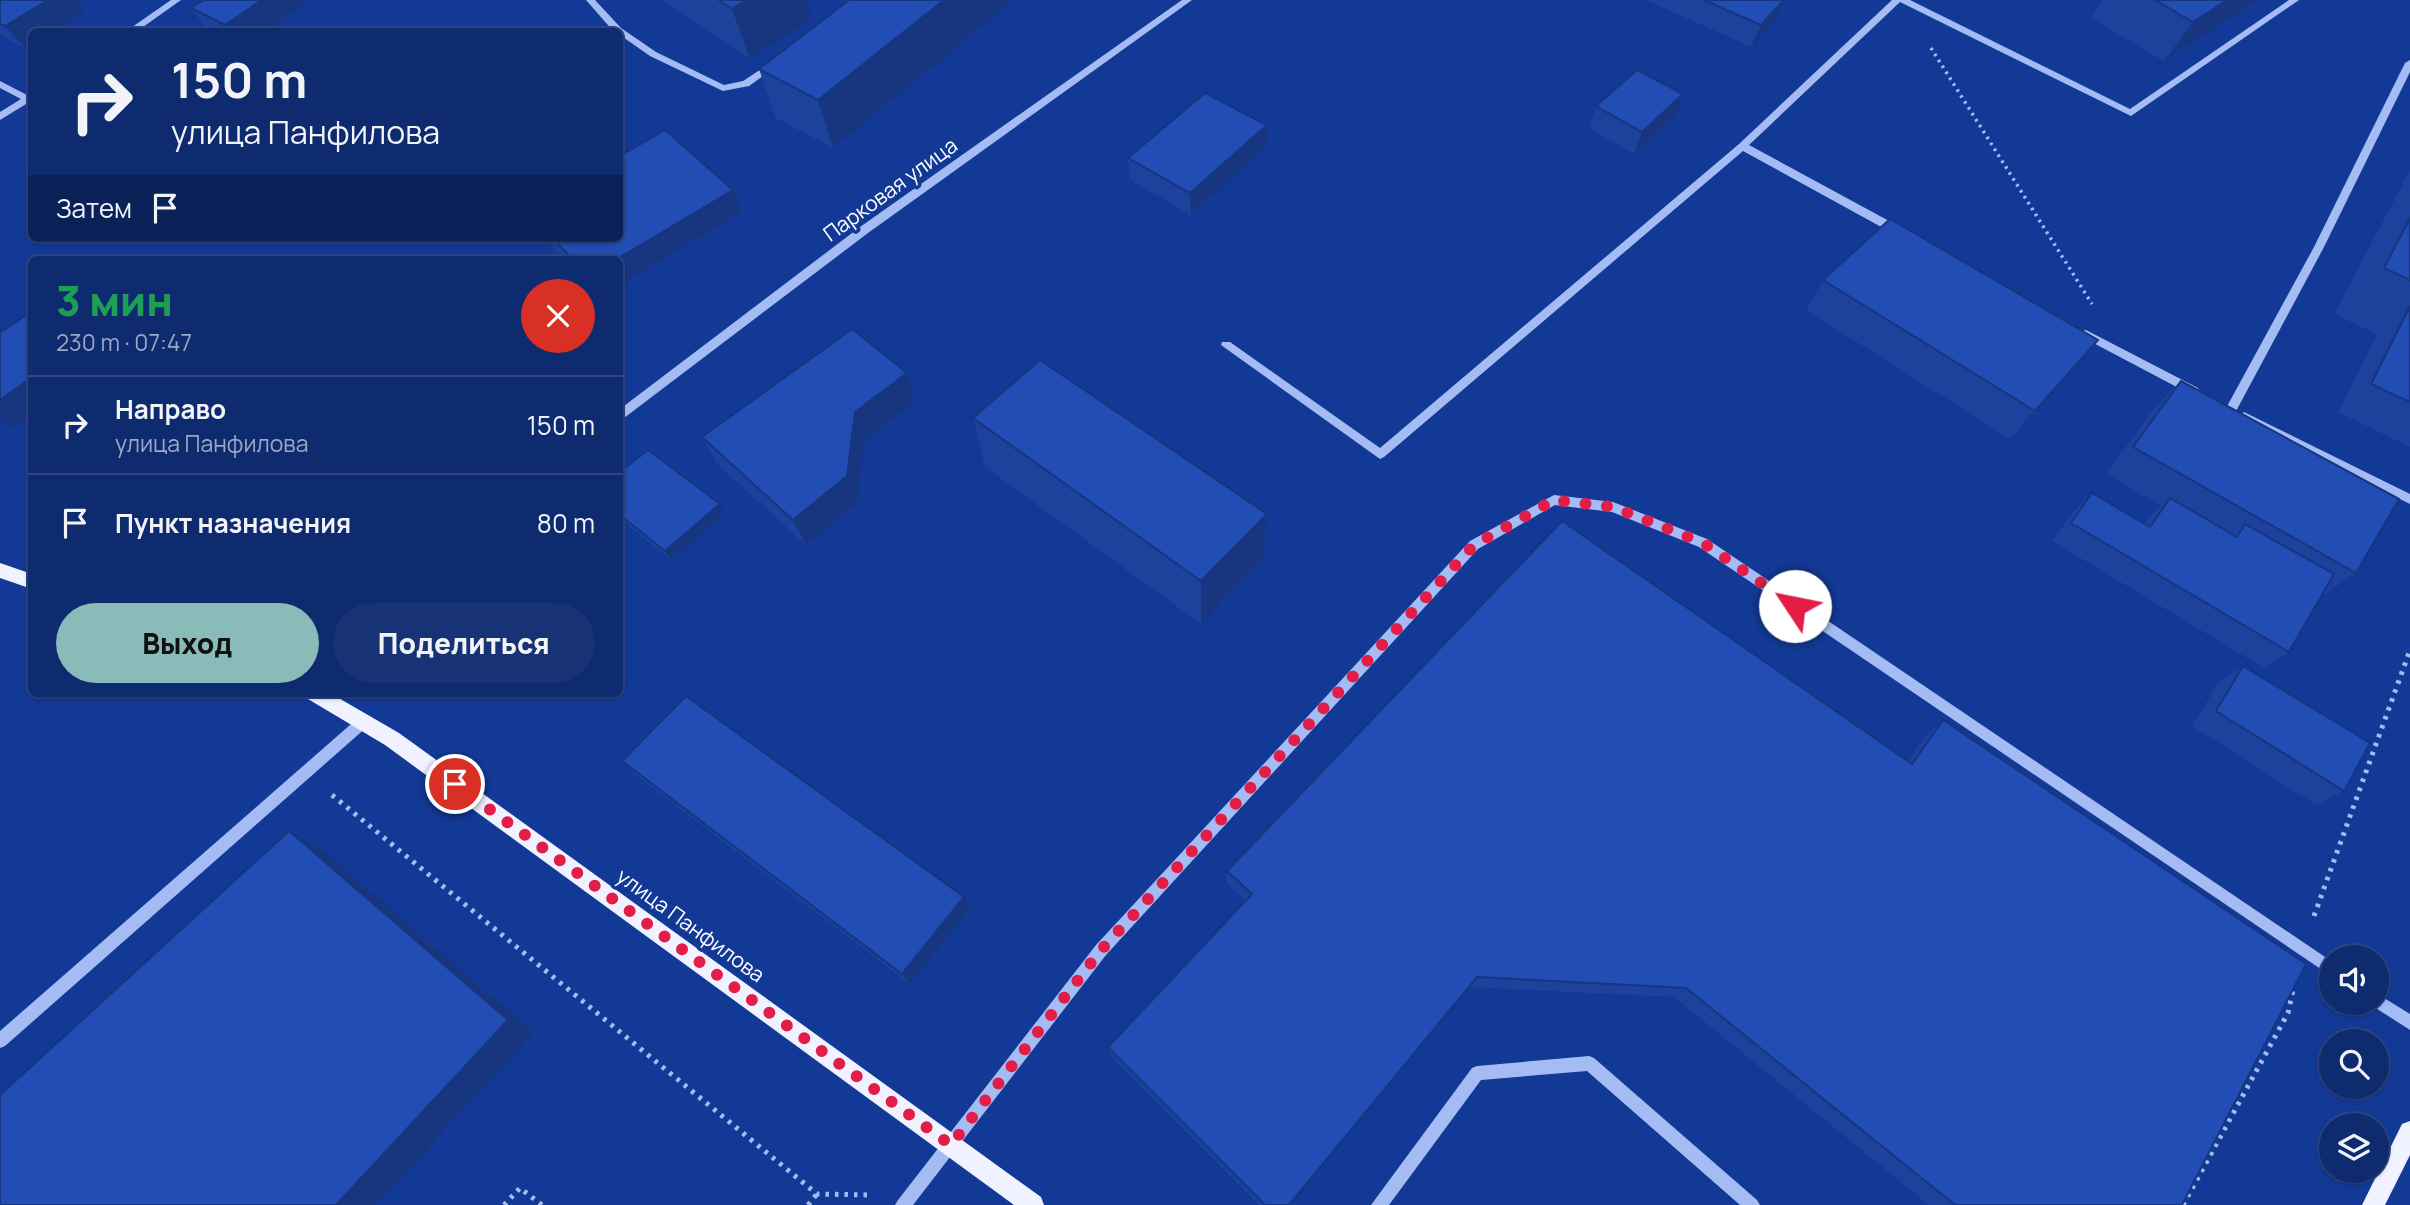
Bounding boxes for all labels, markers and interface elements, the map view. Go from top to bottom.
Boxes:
text: 150 m [171,46,307,113]
icon: right [56,56,147,147]
text: улица Панфилова [171,110,440,154]
street label: Парковая улица [817,131,963,247]
icon: arrive [146,189,184,227]
text: Затем [56,190,132,226]
text: 3 мин [56,271,173,329]
button: close [521,279,595,353]
text: 230 m · 07:47 [56,326,192,358]
text: Направо [115,391,226,427]
icon: right [56,406,94,444]
text: 150 m [527,407,595,443]
text: улица Панфилова [115,427,308,459]
icon: arrive [56,504,94,542]
text: Пункт назначения [115,505,351,541]
text: 80 m [537,505,595,541]
position arrow [1758,569,1832,643]
button: Выход [56,603,319,683]
button: Поделиться [333,603,595,683]
pin [425,754,485,814]
icon: arrive [436,765,474,803]
street label: улица Панфилова [611,862,771,988]
map controls [2319,945,2389,1183]
button: sound [2319,945,2389,1015]
button: search [2319,1029,2389,1099]
button: layers [2319,1113,2389,1183]

